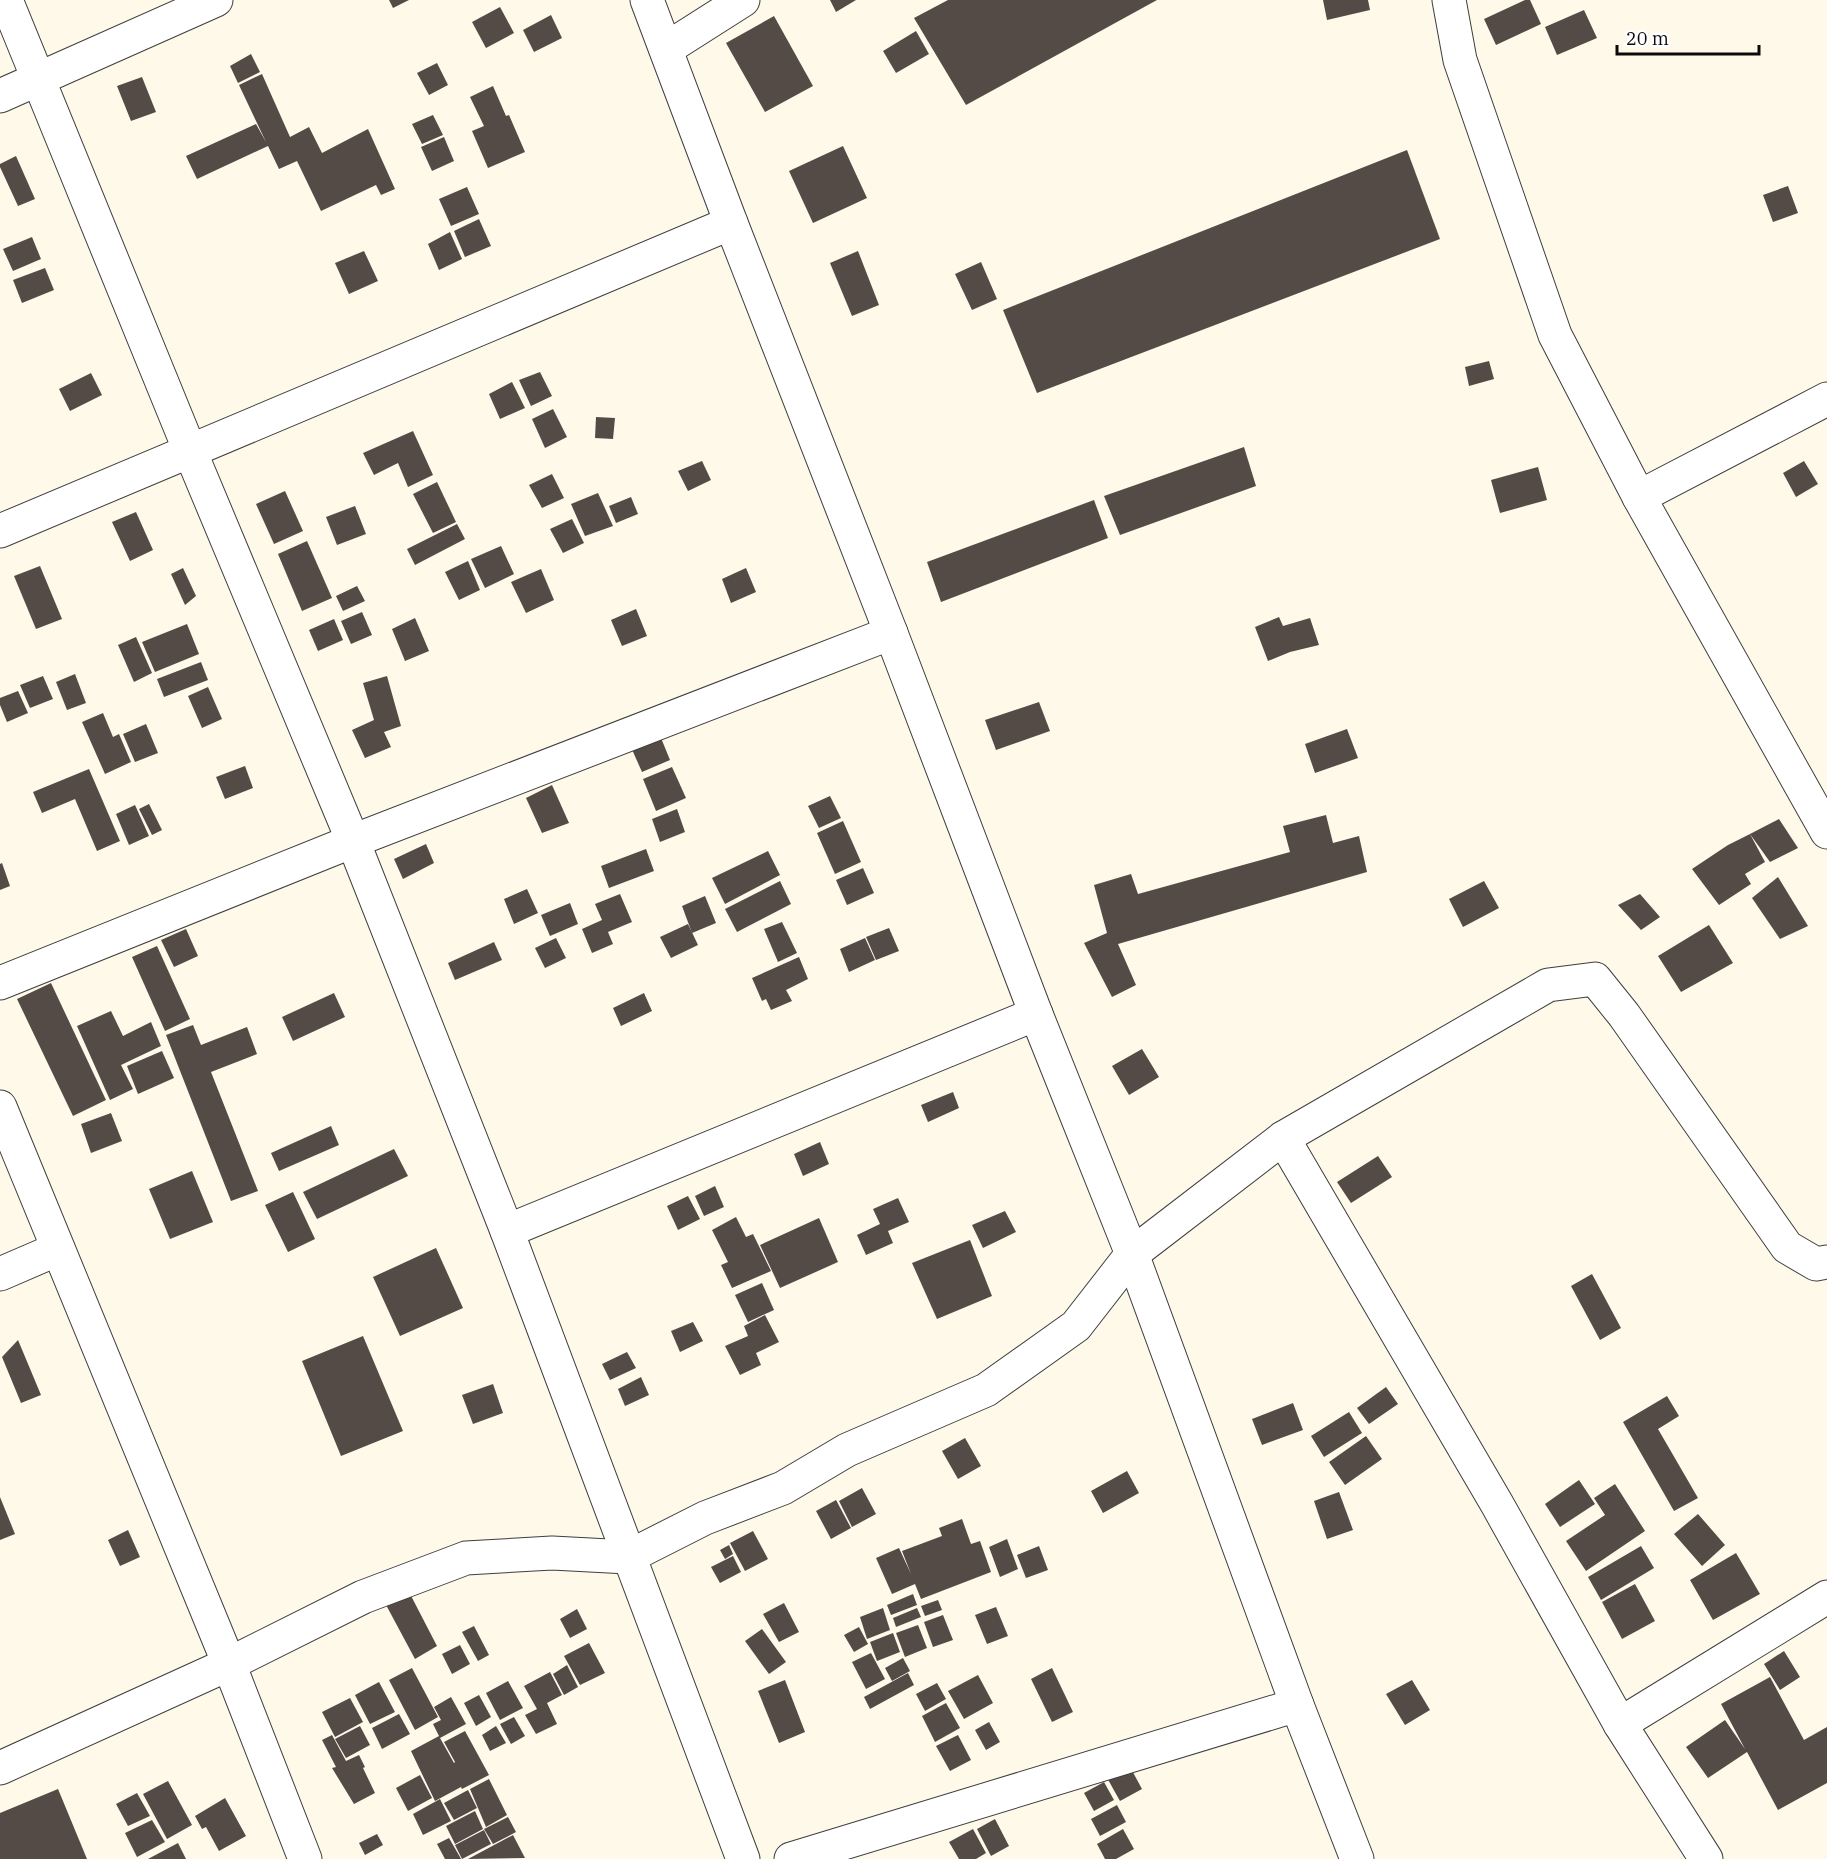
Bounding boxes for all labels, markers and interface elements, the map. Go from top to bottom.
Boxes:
scale bar [1617,18,1760,56]
text: 20 m [1626,27,1669,50]

